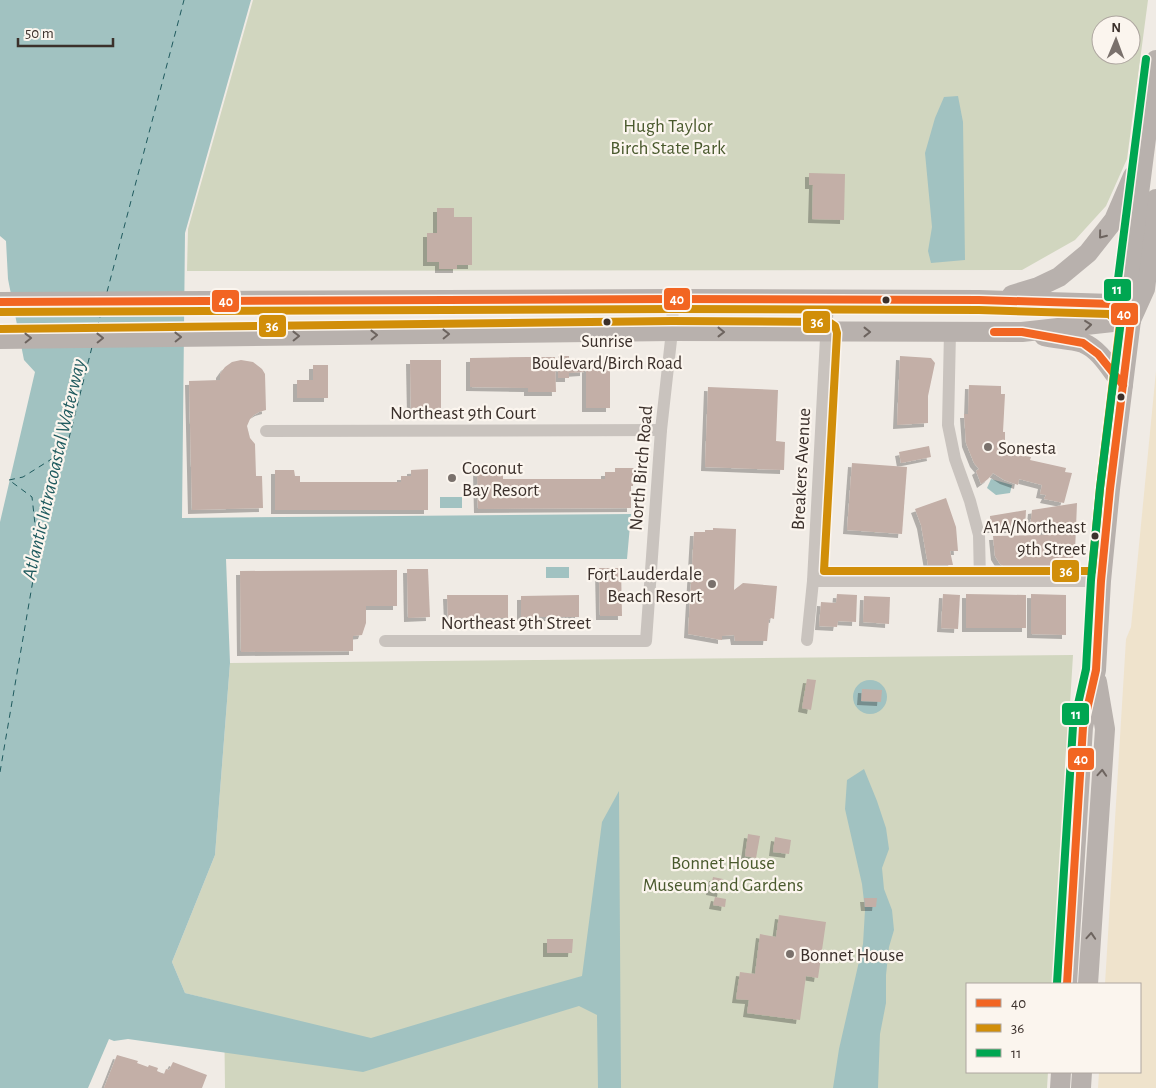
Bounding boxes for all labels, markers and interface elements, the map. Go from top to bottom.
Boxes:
scale bar [18,15,112,47]
north arrow [1091,15,1141,65]
text: N [1111,21,1121,35]
text: 50 m [25,26,54,41]
park label: Hugh Taylor Birch State Park [610,117,726,158]
one-way arrow [1099,229,1108,238]
line badge: 11 [1103,278,1132,302]
text: 11 [1112,283,1122,297]
line badge: 40 [663,287,691,311]
line badge: 40 [211,289,240,313]
text: 40 [670,293,684,307]
text: 40 [219,295,233,309]
unlabelled marker [881,295,891,305]
line badge: 40 [1110,302,1139,326]
text: 40 [1117,308,1131,322]
line badge: 36 [802,310,831,334]
line badge: 36 [258,314,287,338]
text: 36 [811,316,824,330]
marker: Sunrise Boulevard/Birch Road [602,317,612,327]
text: 36 [266,320,279,334]
one-way arrow [1084,320,1092,331]
one-way arrow [717,326,725,337]
one-way arrow [863,327,871,337]
one-way arrow [442,329,450,339]
one-way arrow [292,330,300,341]
one-way arrow [371,330,379,340]
one-way arrow [97,332,105,343]
one-way arrow [174,332,182,342]
one-way arrow [25,333,33,343]
place label: Sunrise Boulevard/Birch Road [532,333,682,373]
water label: Atlantic Intracoastal Waterway [19,356,89,582]
unlabelled marker [1116,392,1126,402]
street label: Northeast 9th Court [390,404,536,423]
street label: North Birch Road [627,404,656,532]
street label: Breakers Avenue [789,407,814,531]
place label: Sonesta [998,439,1056,458]
marker: Sonesta [982,441,994,453]
place label: Coconut Bay Resort [462,459,539,500]
marker: Coconut Bay Resort [446,472,458,484]
place label: A1A/Northeast 9th Street [983,519,1086,559]
marker: A1A/Northeast 9th Street [1090,531,1100,541]
line badge: 36 [1051,559,1080,583]
place label: Fort Lauderdale Beach Resort [587,565,702,606]
text: 36 [1060,565,1073,579]
marker: Fort Lauderdale Beach Resort [706,578,718,590]
street label: Northeast 9th Street [441,614,591,633]
line badge: 11 [1061,702,1090,726]
text: 11 [1071,708,1081,722]
line badge: 40 [1067,747,1095,771]
text: 40 [1074,753,1088,767]
one-way arrow [1096,769,1107,777]
park label: Bonnet House Museum and Gardens [643,854,803,895]
one-way arrow [1086,931,1097,939]
place label: Bonnet House [800,946,904,965]
marker: Bonnet House [784,948,796,960]
legend [966,983,1141,1073]
text: 40 [1011,996,1026,1011]
text: 36 [1011,1021,1024,1036]
text: 11 [1011,1046,1021,1061]

